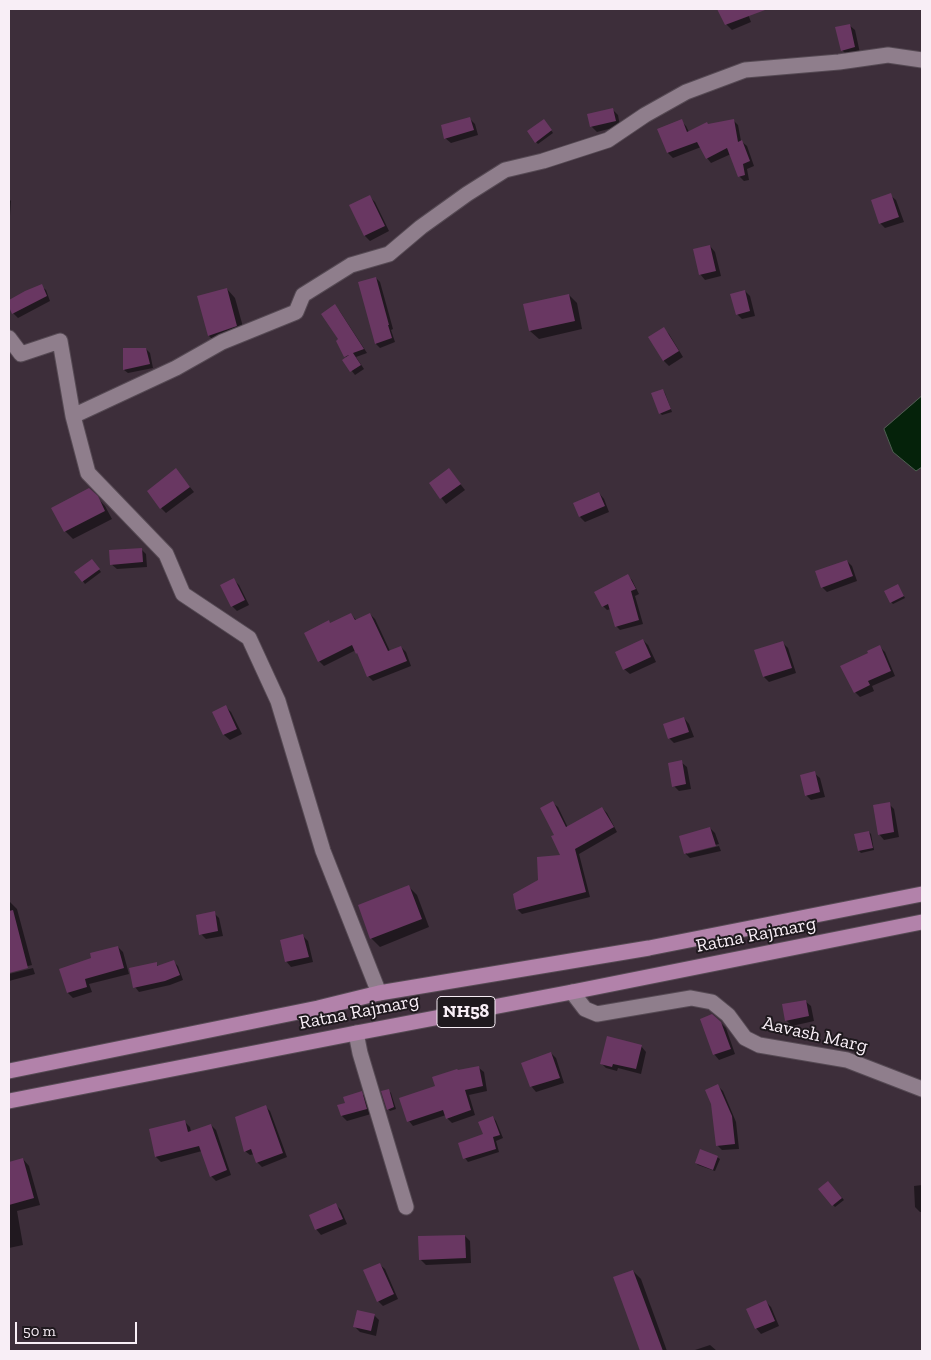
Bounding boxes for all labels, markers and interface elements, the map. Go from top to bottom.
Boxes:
street label: Ratna Rajmarg [694,912,818,958]
street label: Ratna Rajmarg [297,989,421,1035]
road number: NH58 [437,996,495,1028]
street label: Aavash Marg [760,1012,870,1058]
scale bar [18,1312,140,1344]
text: 50 m [23,1322,56,1340]

